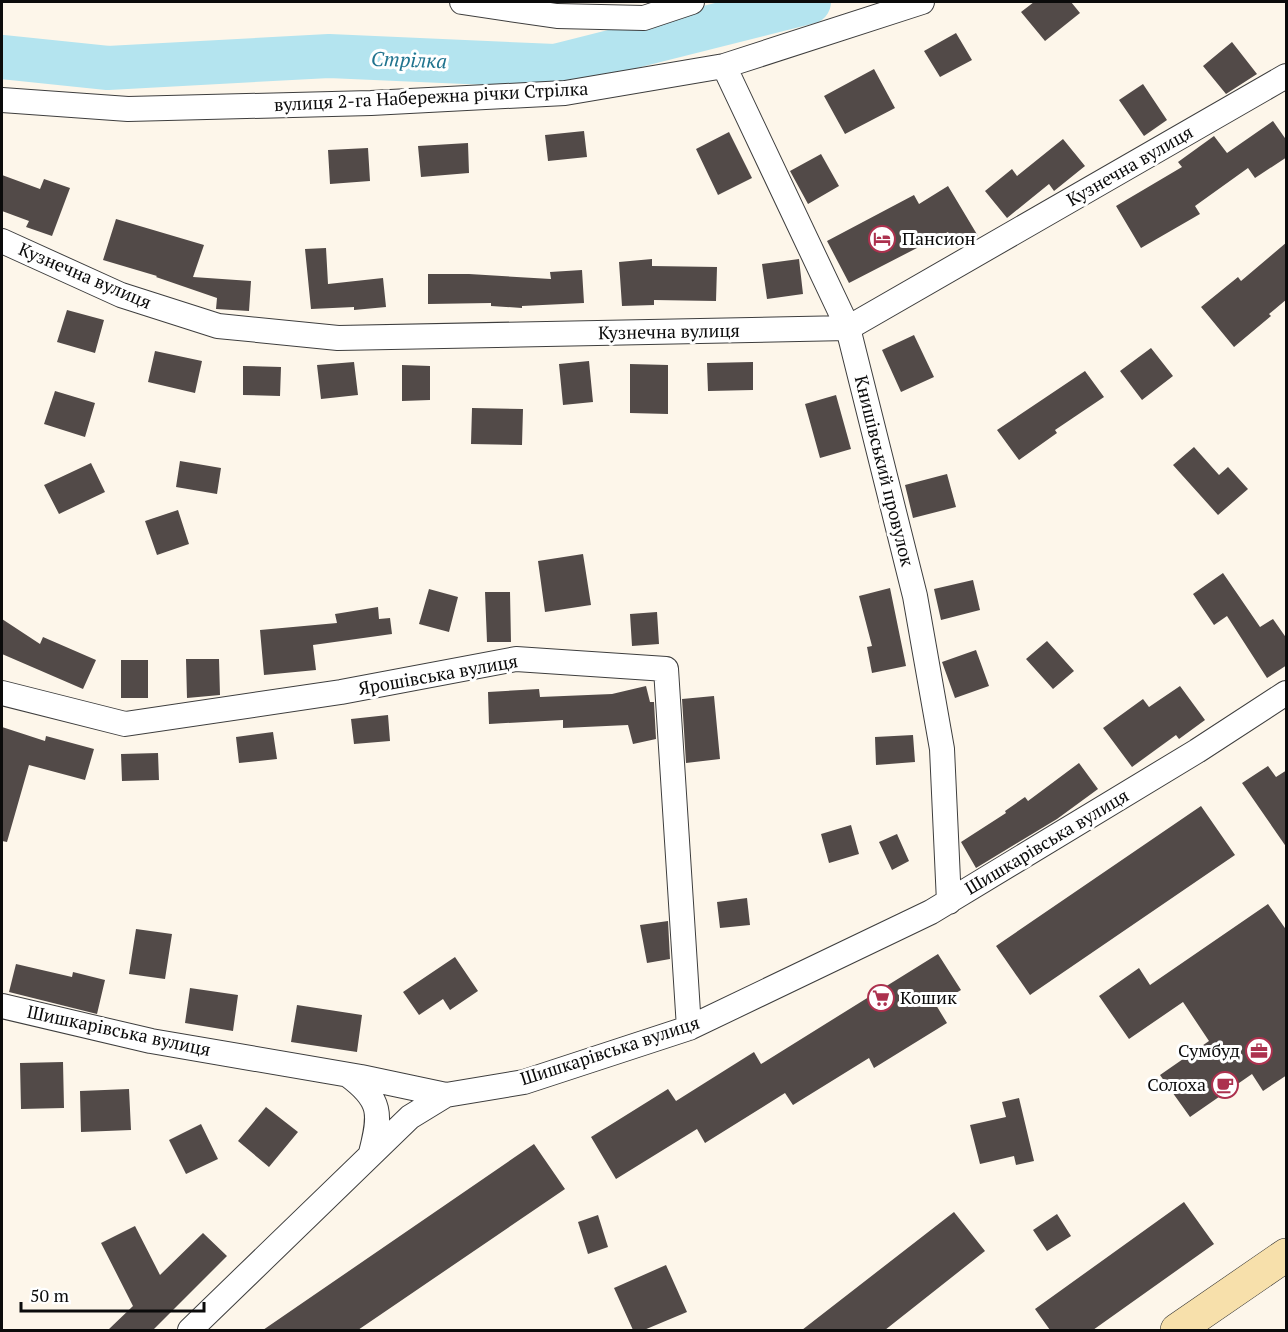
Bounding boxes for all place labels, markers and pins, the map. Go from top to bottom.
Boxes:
hotel icon: Пансион [867,224,897,254]
place label: Пансион [902,226,975,250]
supermarket icon: Кошик [866,983,896,1013]
place label: Кошик [900,985,957,1009]
office icon: Сумбуд [1244,1036,1274,1066]
place label: Сумбуд [1178,1038,1240,1062]
cafe icon: Солоха [1210,1070,1240,1100]
place label: Солоха [1147,1072,1206,1096]

